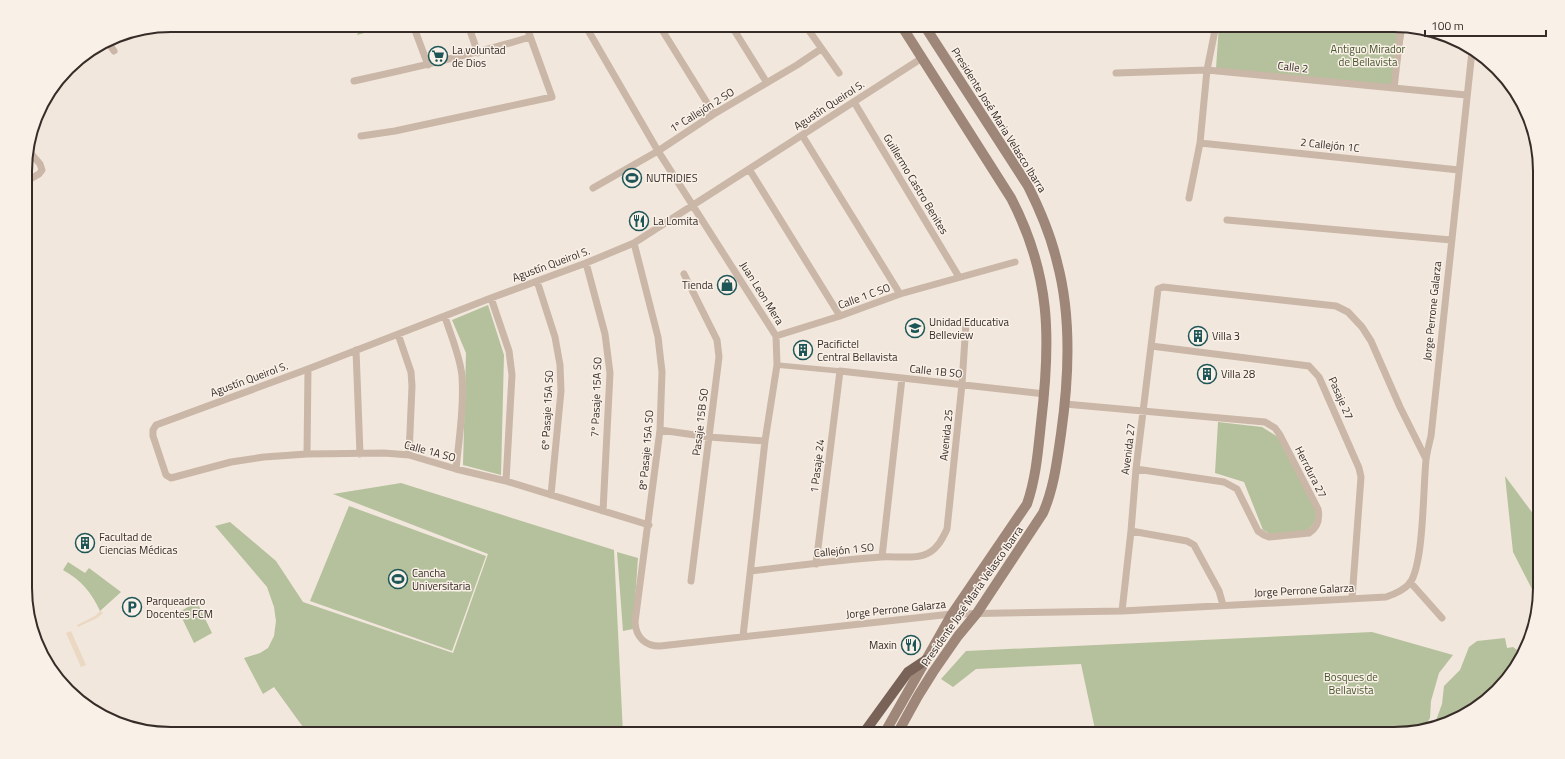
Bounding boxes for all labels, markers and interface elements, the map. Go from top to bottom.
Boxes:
scale bar [1425,12,1546,38]
text: 100 m [1431,16,1464,35]
park label: Antiguo Mirador de Bellavista [1331,41,1406,70]
place label: La voluntad de Dios [452,42,506,71]
street label: Presidente José Maria Velasco Ibarra [948,44,1051,196]
supermarket icon: La voluntad de Dios [427,45,449,67]
street label: Calle 2 [1277,57,1309,77]
street label: Agustín Queirol S. [790,76,868,134]
street label: 1º Callejón 2 SO [667,84,737,136]
street label: Guillermo Castro Benites [880,131,952,237]
street label: 2 Callejón 1C [1300,134,1360,156]
sports icon: NUTRIDIES [621,167,643,189]
place label: NUTRIDIES [646,170,698,186]
restaurant icon: La Lomita [628,210,650,232]
place label: La Lomita [653,213,699,229]
street label: Agustín Queirol S. [510,243,592,285]
street label: Juan Leon Mera [736,258,788,328]
street label: Jorge Perrone Galarza [1419,260,1445,362]
shop icon: Tienda [716,274,738,296]
place label: Tienda [682,277,713,293]
street label: Calle 1 C SO [836,279,892,313]
place label: Unidad Educativa Belleview [929,314,1009,343]
school or university icon: Unidad Educativa Belleview [904,317,926,339]
building icon: Villa 3 [1187,325,1209,347]
place label: Villa 3 [1212,328,1240,344]
place label: Pacifictel Central Bellavista [817,336,898,365]
building icon: Pacifictel Central Bellavista [792,339,814,361]
street label: 7º Pasaje 15A SO [587,357,605,437]
street label: Agustín Queirol S. [208,358,290,400]
street label: Calle 1B SO [909,360,963,382]
building icon: Villa 28 [1196,363,1218,385]
place label: Villa 28 [1221,366,1255,382]
street label: 6º Pasaje 15A SO [537,369,557,451]
street label: Pasaje 27 [1324,374,1358,422]
street label: Pasaje 15B SO [688,387,712,457]
street label: 8º Pasaje 15A SO [635,409,657,491]
street label: Avenida 25 [935,409,957,461]
street label: Avenida 27 [1117,422,1139,476]
street label: Calle 1A SO [402,436,458,466]
street label: 1 Pasaje 24 [806,438,828,494]
street label: Herrdura 27 [1291,443,1331,501]
street label: Presidente José Maria Velasco Ibarra [917,522,1027,669]
place label: Facultad de Ciencias Médicas [99,529,178,558]
building icon: Facultad de Ciencias Médicas [74,532,96,554]
street label: Callejón 1 SO [813,539,875,561]
place label: Cancha Universitaria [412,565,471,594]
sports icon: Cancha Universitaria [387,568,409,590]
street label: Jorge Perrone Galarza [1254,579,1355,601]
place label: Parqueadero Docentes FCM [146,593,213,622]
parking icon: Parqueadero Docentes FCM [121,596,143,618]
street label: Jorge Perrone Galarza [845,596,947,622]
restaurant icon: Maxin [900,634,922,656]
place label: Maxin [869,637,897,653]
park label: Bosques de Bellavista [1324,669,1378,698]

